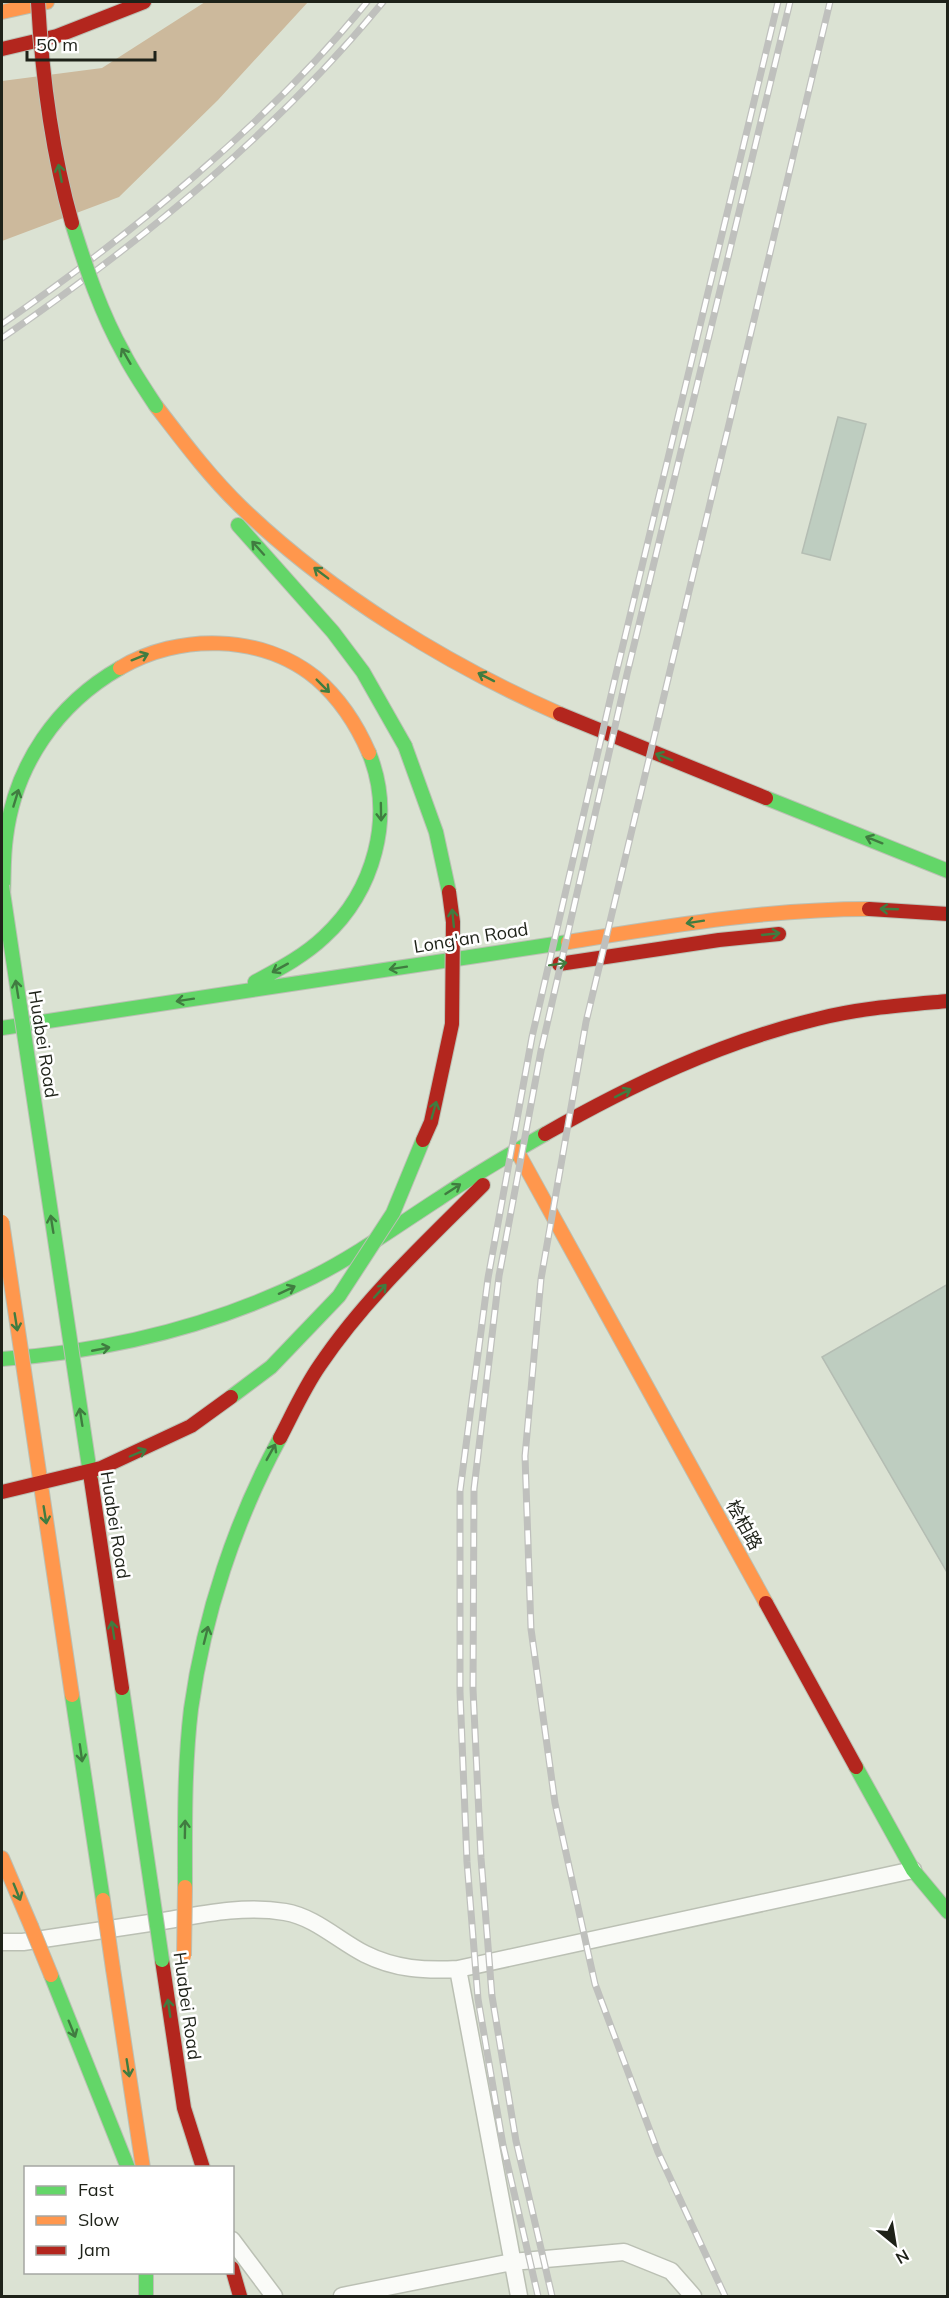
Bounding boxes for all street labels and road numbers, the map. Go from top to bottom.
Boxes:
street label: Long'an Road [412,917,530,958]
street label: Huabei Road [24,988,63,1099]
street label: Huabei Road [96,1469,135,1580]
street label: 桧柏路 [721,1496,768,1554]
street label: Huabei Road [169,1951,206,2061]

